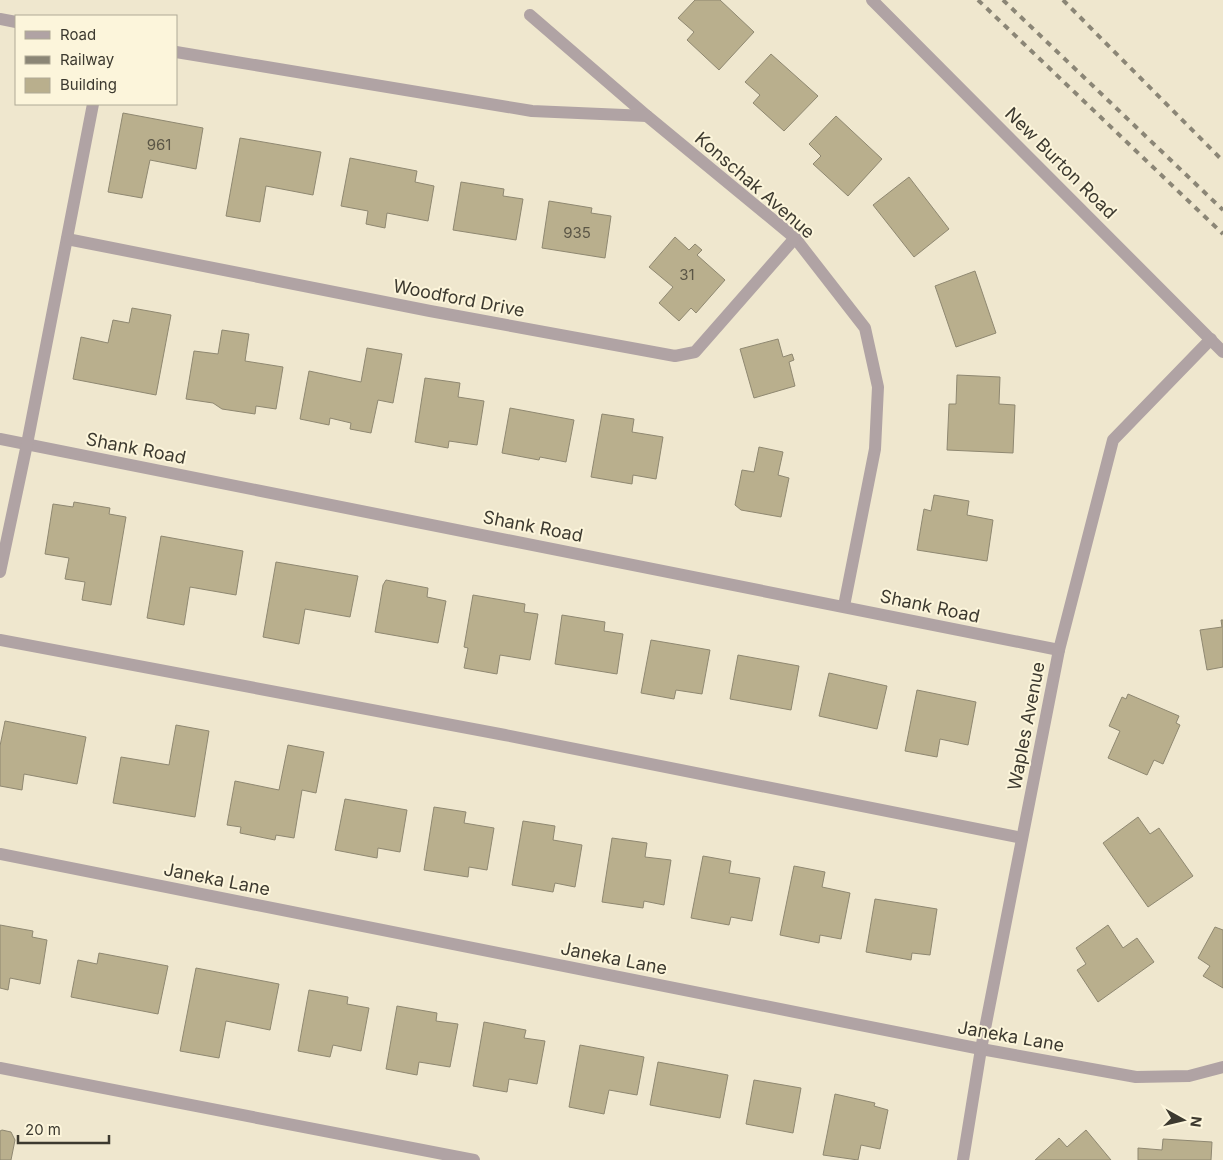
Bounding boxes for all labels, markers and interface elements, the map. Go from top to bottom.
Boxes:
legend [15,15,178,105]
text: Road [60,25,96,44]
text: Railway [60,50,115,69]
text: Building [60,75,117,94]
street label: New Burton Road [1001,103,1121,223]
street label: Konschak Avenue [691,127,819,243]
house number: 961 [147,135,171,154]
house number: 935 [563,223,591,242]
house number: 31 [679,265,695,284]
street label: Woodford Drive [391,275,527,321]
street label: Shank Road [84,428,188,468]
street label: Shank Road [481,506,585,546]
street label: Shank Road [878,585,982,627]
street label: Waples Avenue [1003,660,1049,792]
street label: Janeka Lane [162,858,272,900]
street label: Janeka Lane [559,937,669,979]
street label: Janeka Lane [956,1016,1066,1056]
north arrow [1158,1095,1208,1145]
scale bar [18,1112,109,1144]
text: N [1187,1115,1206,1128]
text: 20 m [25,1120,61,1139]

